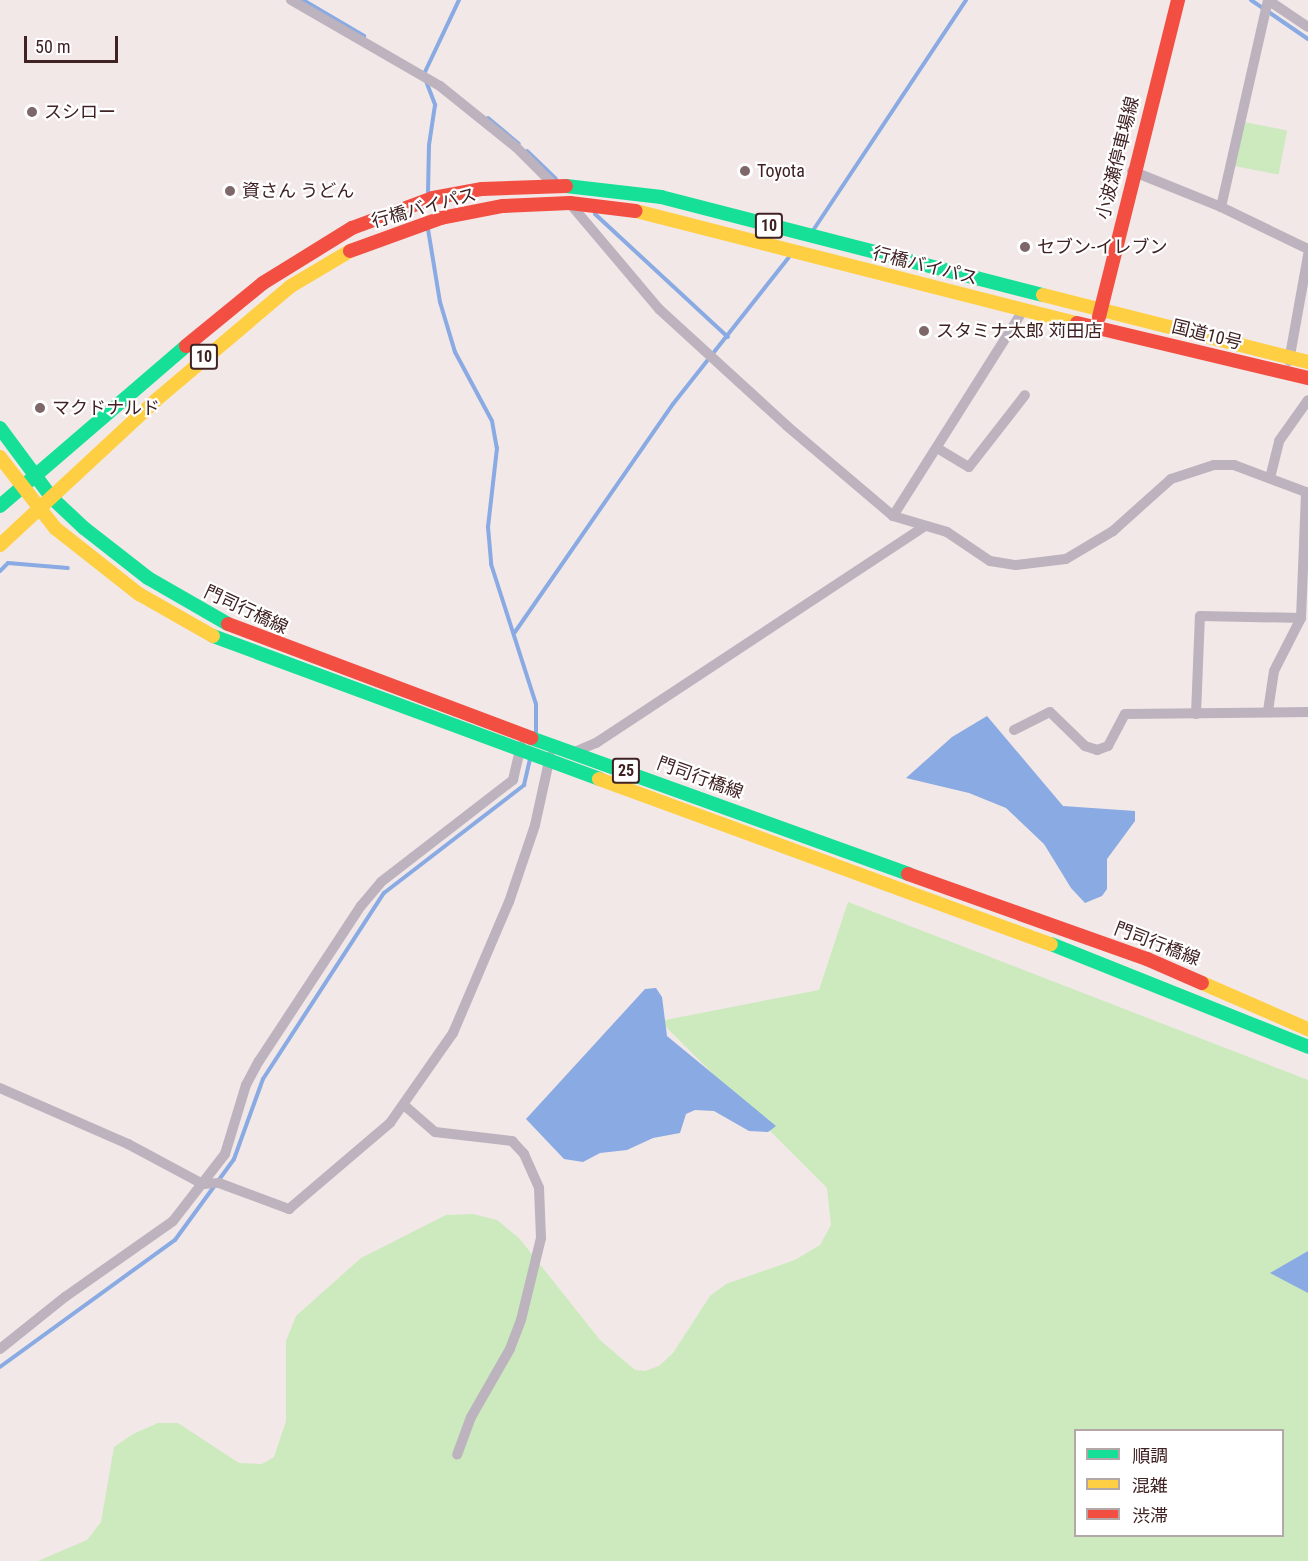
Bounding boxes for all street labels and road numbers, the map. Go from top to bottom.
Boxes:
street label: 小波瀬停車場線 [1092,94,1144,222]
street label: 行橋バイパス [369,184,479,232]
road number: 10 [754,213,784,239]
street label: 行橋バイパス [870,242,980,290]
street label: 国道10号 [1170,316,1244,354]
road number: 10 [189,344,219,370]
street label: 門司行橋線 [201,581,291,639]
street label: 門司行橋線 [654,752,746,804]
road number: 25 [611,758,641,784]
street label: 門司行橋線 [1111,918,1203,970]

